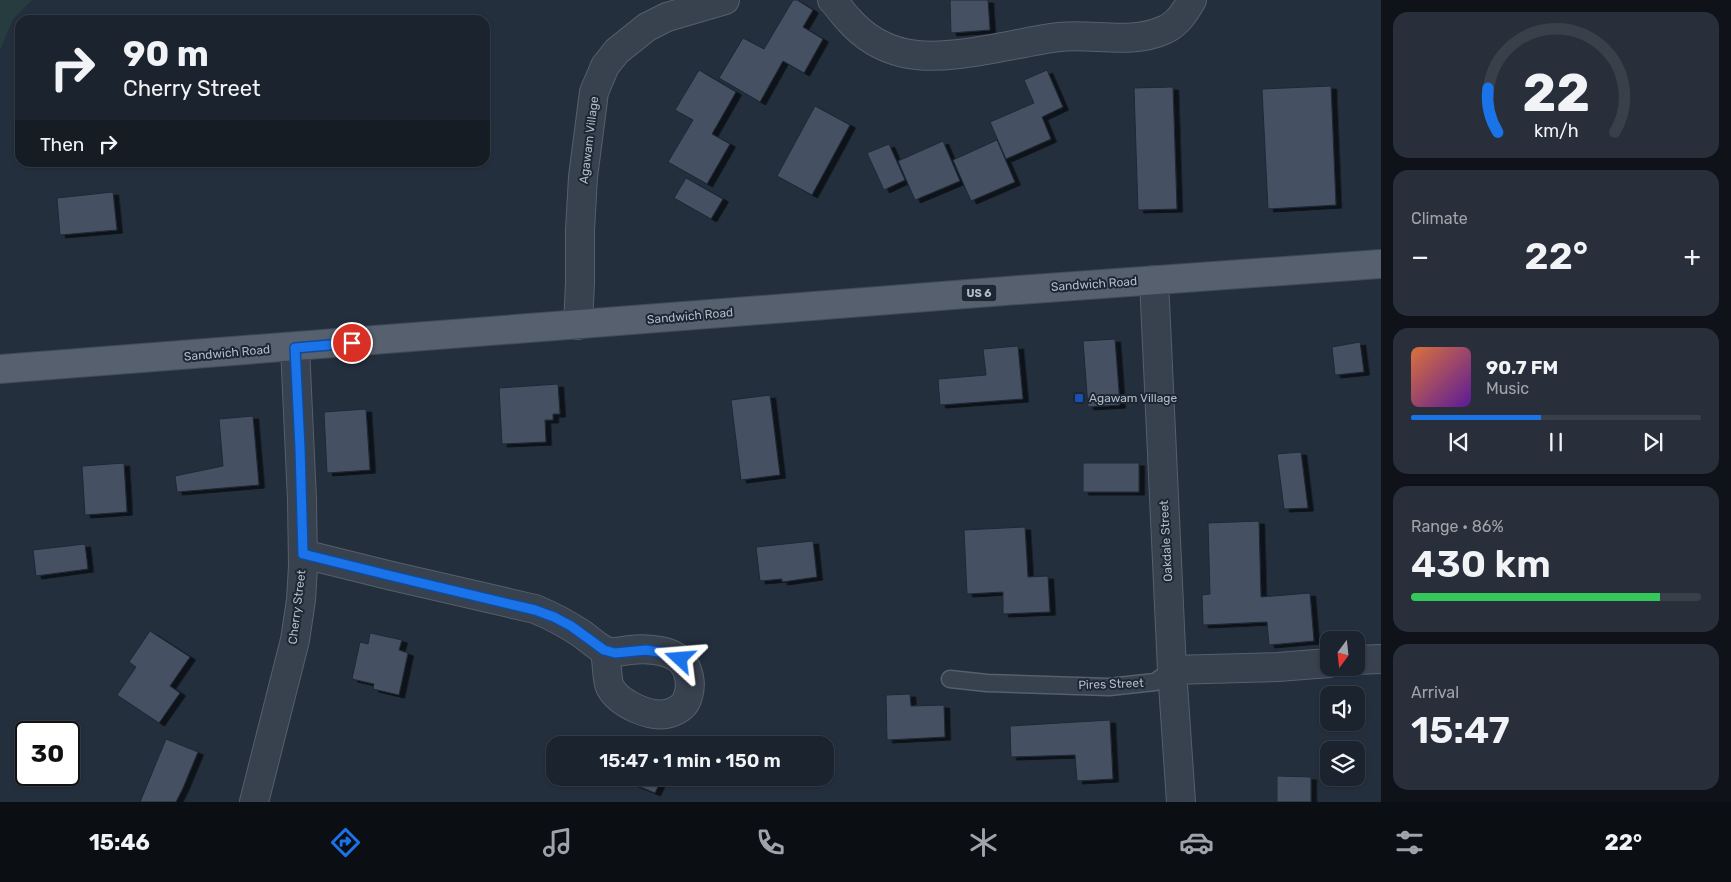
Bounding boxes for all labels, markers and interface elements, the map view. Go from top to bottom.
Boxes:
text: 90 m [123,33,209,75]
icon: right [40,35,105,100]
text: 22 [1522,62,1590,124]
text: Cherry Street [123,75,261,102]
street label: Agawam Village [577,95,601,185]
text: km/h [1534,120,1578,141]
icon: right [94,130,122,158]
text: Then [40,133,84,156]
text: Climate [1411,209,1468,228]
text: 22° [1525,233,1588,279]
text: − [1411,240,1429,273]
text: + [1684,240,1701,273]
street label: Sandwich Road [1050,274,1138,294]
road number: US 6 [962,284,996,302]
street label: Sandwich Road [646,305,734,327]
pin [331,322,373,364]
icon: arrive [338,329,366,357]
street label: Sandwich Road [183,342,271,364]
text: 90.7 FM [1486,356,1558,379]
text: Music [1486,379,1529,398]
place label: Agawam Village [1089,391,1177,405]
marker: Agawam Village [1073,392,1085,404]
icon: previous [1445,428,1473,456]
icon: pause [1542,428,1570,456]
icon: next [1639,428,1667,456]
street label: Oakdale Street [1157,500,1175,582]
text: Range · 86% [1411,517,1504,536]
text: 430 km [1411,541,1551,587]
street label: Cherry Street [285,569,309,645]
north arrow [1320,631,1365,676]
map controls [1320,631,1365,786]
position arrow [653,632,705,684]
street label: Pires Street [1078,676,1144,692]
text: Arrival [1411,683,1459,702]
button: sound [1320,686,1365,731]
text: 15:47 [1411,707,1510,753]
speed limit sign: 30 [15,721,80,786]
button: layers [1320,741,1365,786]
text: 15:47 · 1 min · 150 m [599,749,781,772]
icon: directions [328,825,363,860]
icon: music [540,825,575,860]
icon: phone [753,825,788,860]
icon: climate [966,825,1001,860]
icon: car [1179,825,1214,860]
icon: filters [1392,825,1427,860]
text: 15:46 [89,829,150,856]
text: 22° [1604,829,1642,856]

